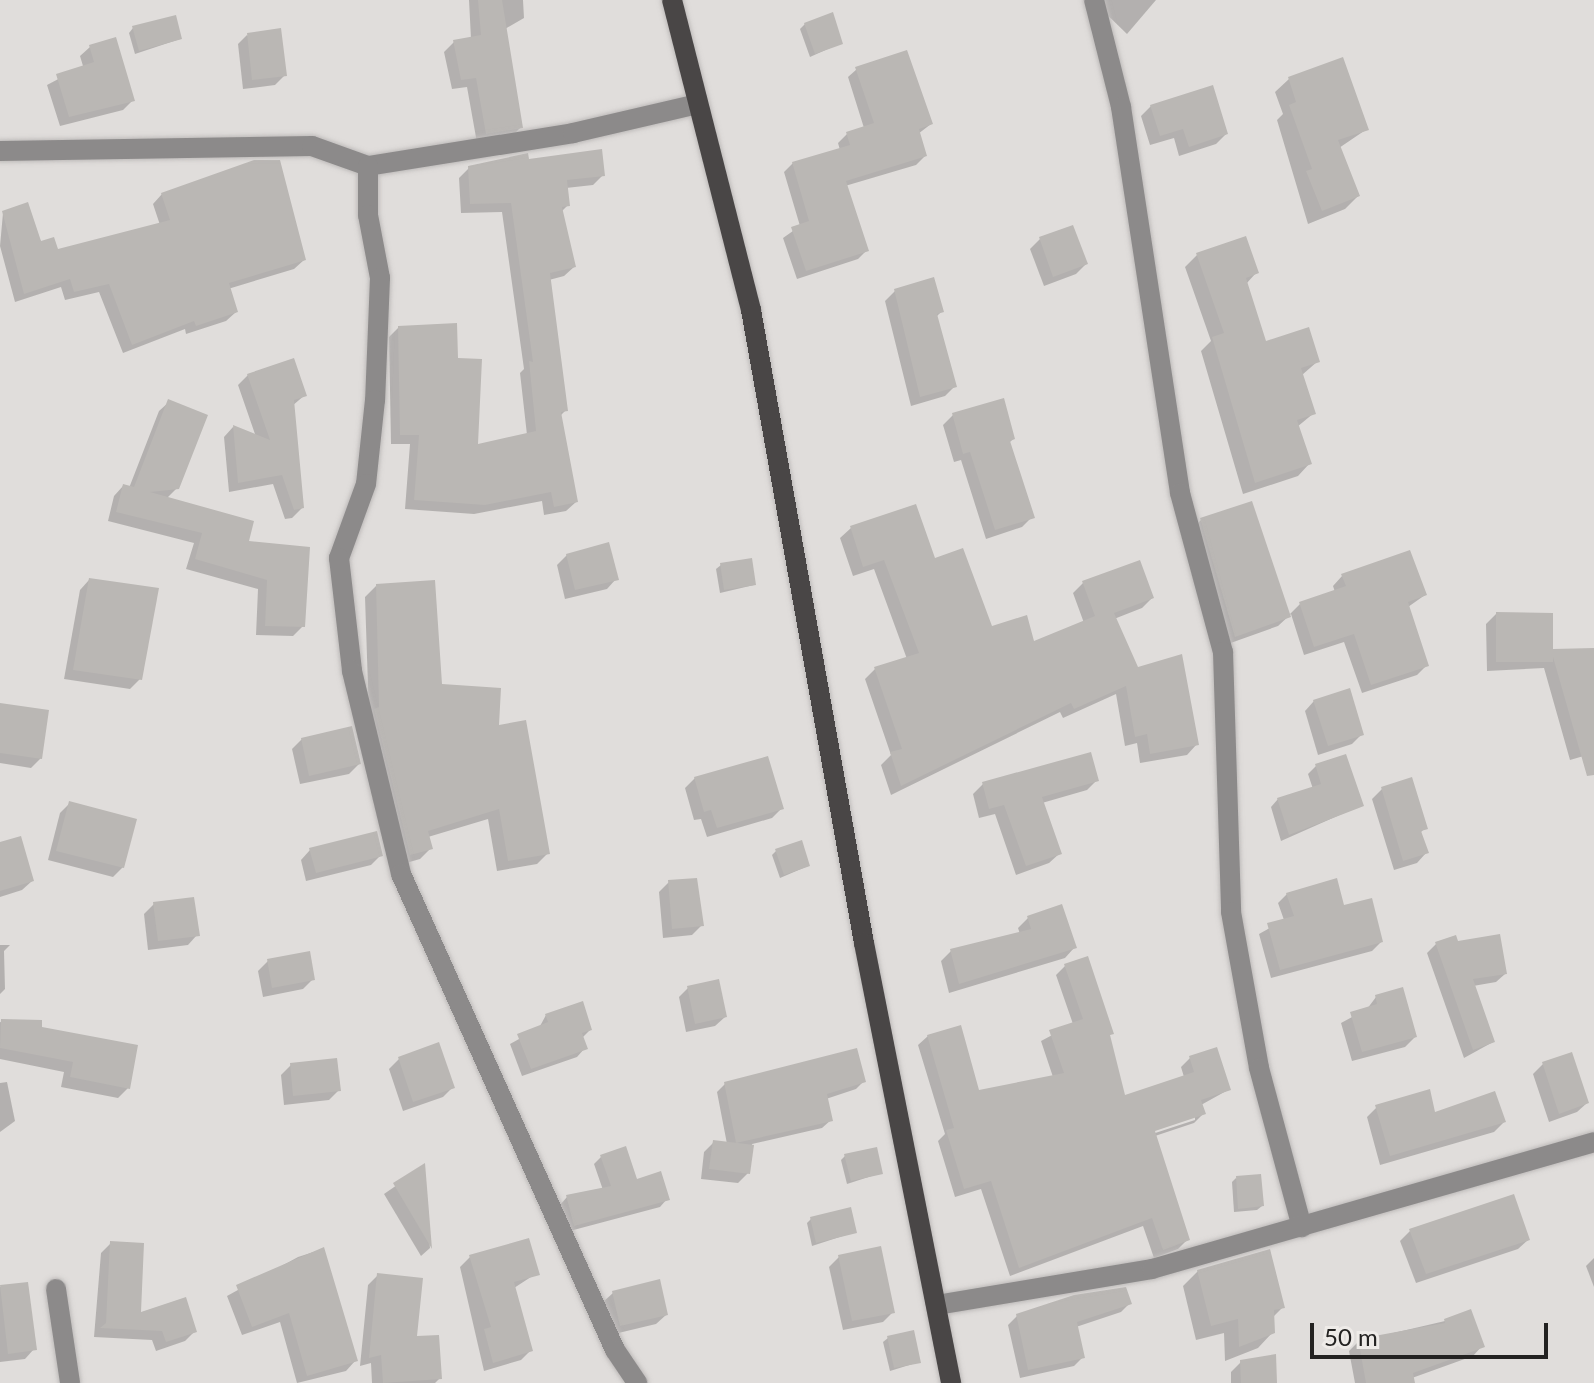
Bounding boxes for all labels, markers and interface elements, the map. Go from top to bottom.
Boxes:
scale bar [1314,1307,1552,1357]
text: 50 m [1324,1322,1378,1351]

